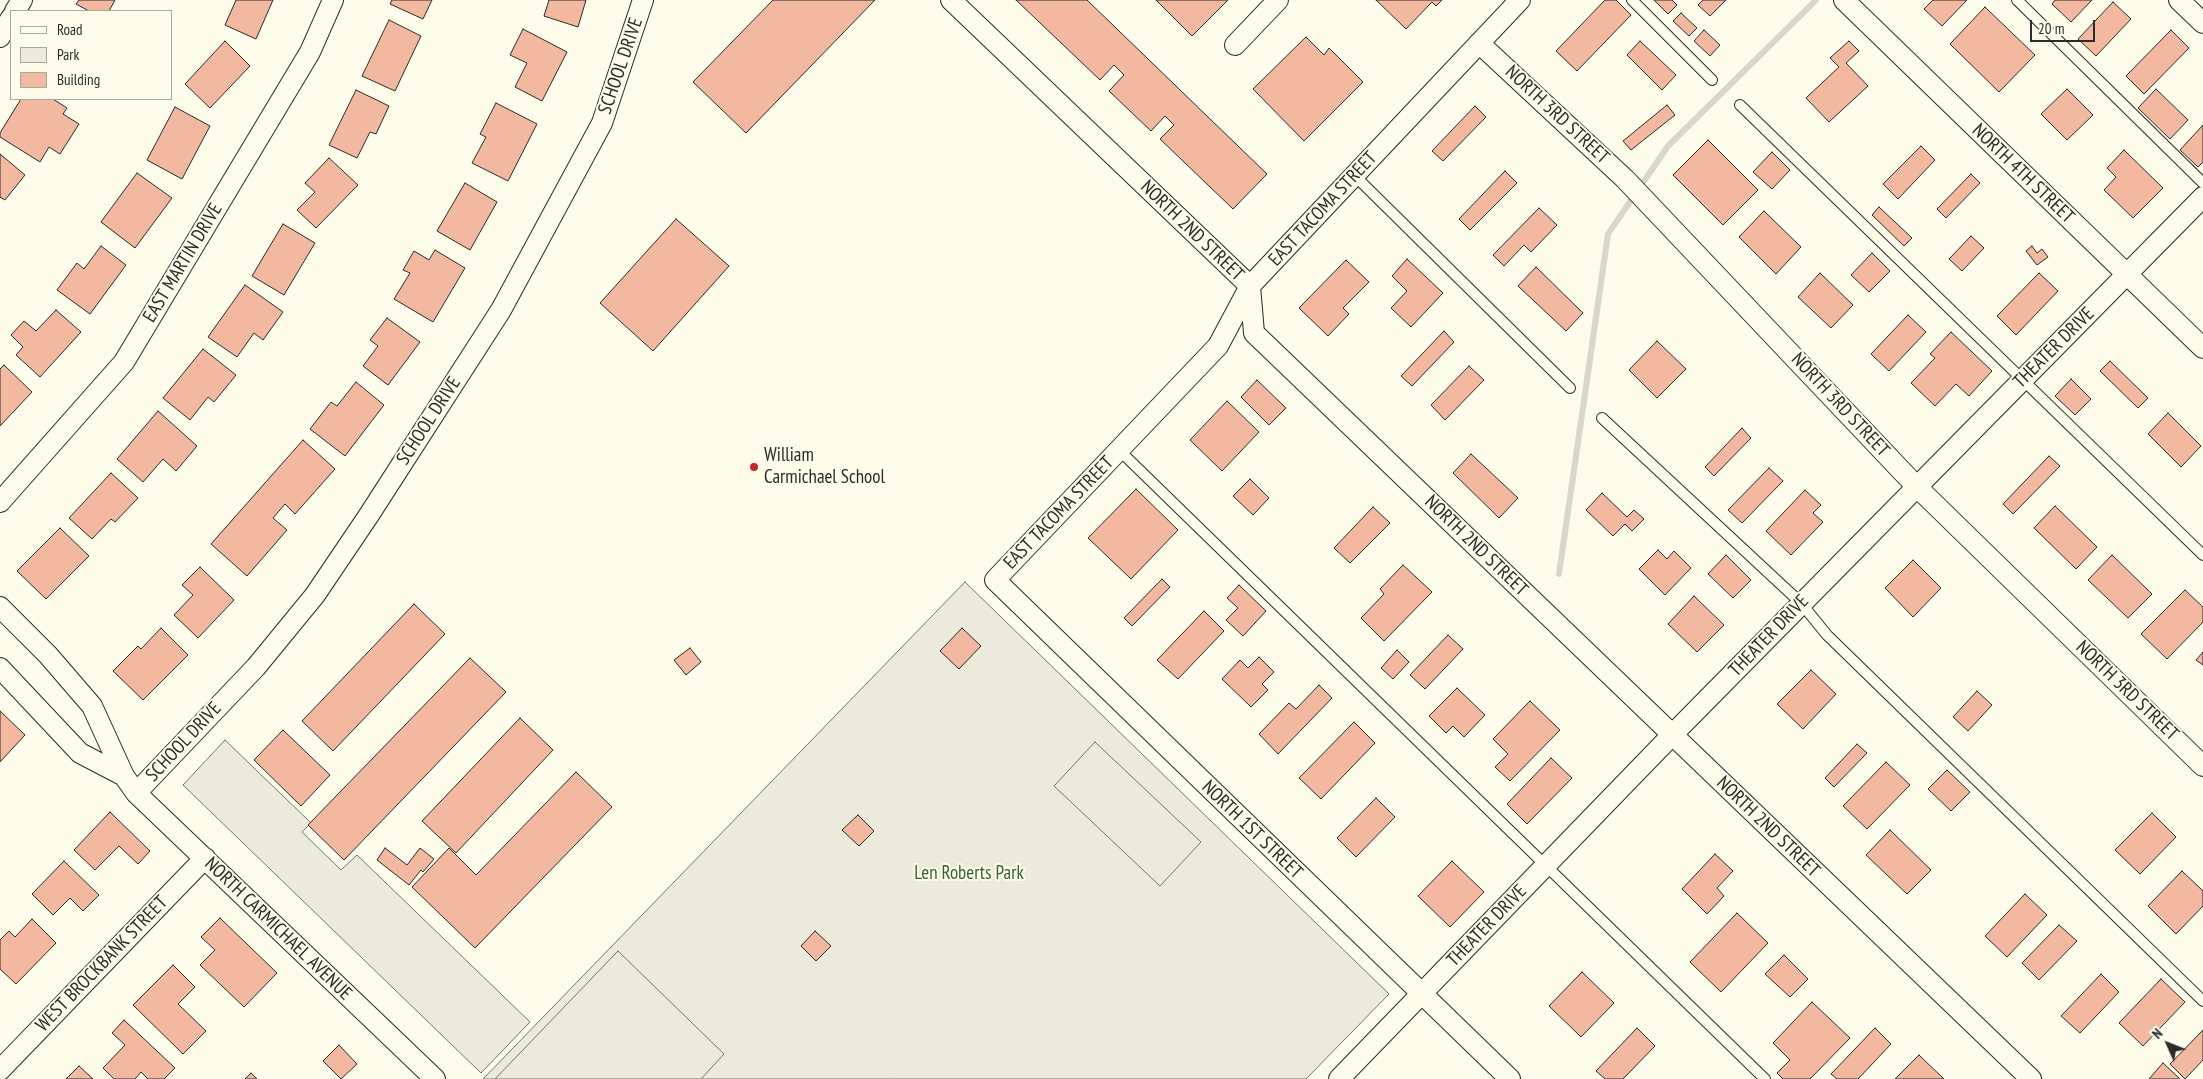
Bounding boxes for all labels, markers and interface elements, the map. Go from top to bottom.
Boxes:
legend [10,10,172,100]
scale bar [2033,10,2098,42]
street label: SCHOOL DRIVE [594,15,648,117]
text: 20 m [2038,19,2064,38]
text: Road [57,20,83,39]
text: Park [57,45,79,64]
street label: NORTH 3RD STREET [1500,61,1614,169]
text: Building [57,70,100,89]
street label: NORTH 4TH STREET [1967,119,2079,229]
street label: EAST TACOMA STREET [1264,147,1382,271]
street label: NORTH 2ND STREET [1136,176,1248,286]
street label: EAST MARTIN DRIVE [139,199,227,327]
street label: THEATER DRIVE [2009,303,2099,393]
street label: NORTH 3RD STREET [1786,348,1894,462]
street label: SCHOOL DRIVE [392,373,466,469]
place label: William Carmichael School [764,445,885,489]
street label: EAST TACOMA STREET [999,452,1119,574]
marker: William Carmichael School [748,461,760,473]
street label: NORTH 2ND STREET [1420,491,1532,601]
street label: THEATER DRIVE [1724,590,1814,682]
street label: NORTH 3RD STREET [2071,636,2183,746]
street label: SCHOOL DRIVE [141,698,227,786]
street label: NORTH 2ND STREET [1712,772,1824,882]
street label: NORTH 1ST STREET [1197,776,1307,884]
street label: NORTH CARMICHAEL AVENUE [200,853,356,1005]
park label: Len Roberts Park [914,863,1024,885]
street label: THEATER DRIVE [1442,880,1532,972]
street label: WEST BROCKBANK STREET [31,891,173,1037]
north arrow [2143,1019,2193,1069]
text: N [2148,1025,2166,1043]

